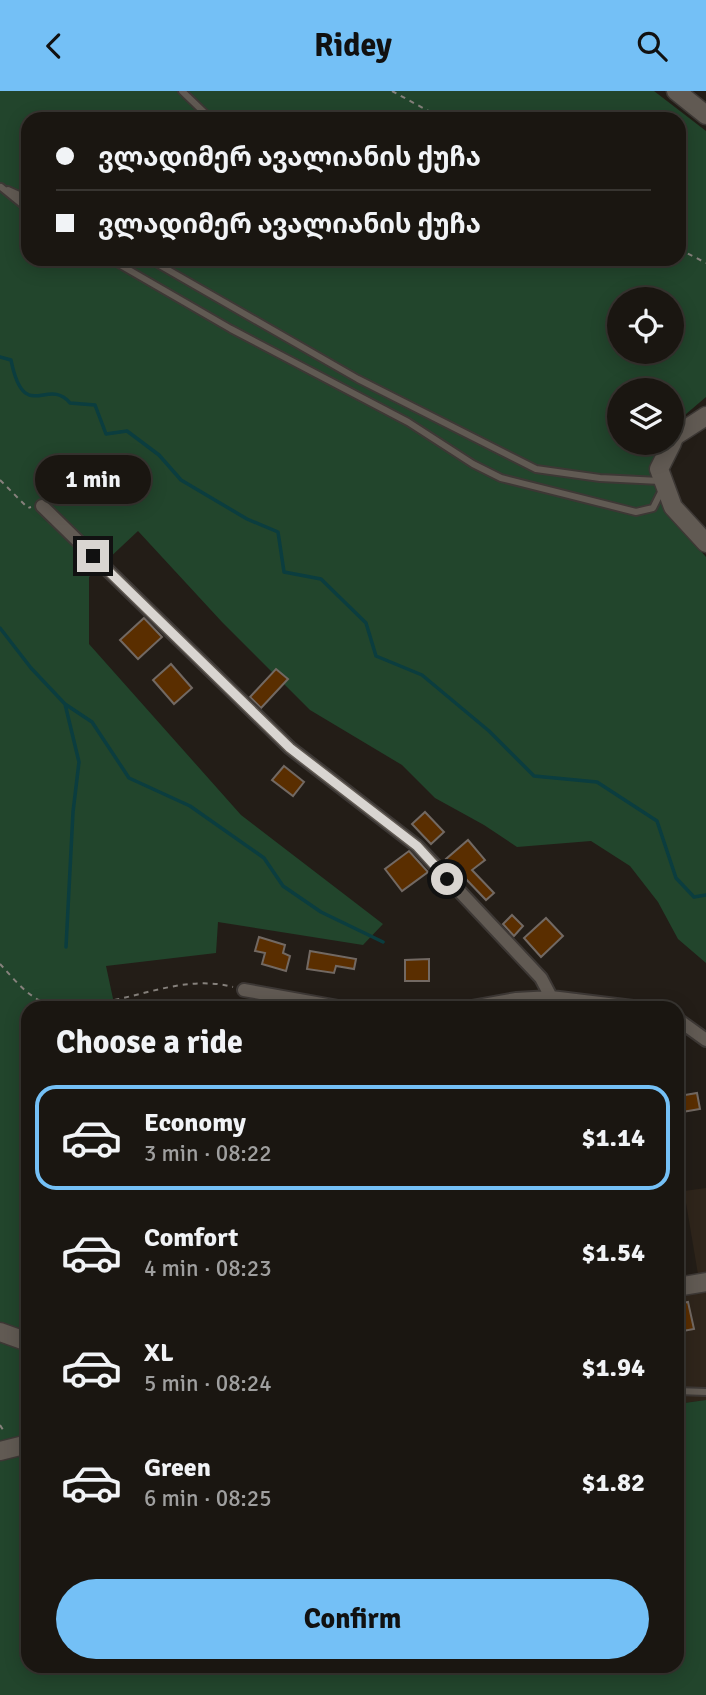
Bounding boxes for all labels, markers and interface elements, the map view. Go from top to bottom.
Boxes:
text: Ridey [314,26,392,65]
icon: back [35,27,73,65]
icon: search [633,27,671,65]
text: ვლადიმერ ავალიანის ქუჩა [98,142,481,174]
text: ვლადიმერ ავალიანის ქუჩა [98,209,481,241]
map controls [607,287,684,455]
button: locate [607,287,684,364]
button: layers [607,378,684,455]
callout: 1 min [35,455,151,503]
text: 1 min [65,465,121,494]
route end [77,540,109,572]
route start [431,863,463,895]
text: Choose a ride [56,1023,243,1062]
icon: car [60,1106,123,1169]
text: Economy [144,1107,246,1139]
text: $1.14 [581,1122,645,1154]
text: 3 min · 08:22 [144,1139,272,1168]
icon: car [60,1221,123,1284]
text: Comfort [144,1222,238,1254]
text: $1.54 [581,1237,645,1269]
text: 4 min · 08:23 [144,1254,272,1283]
icon: car [60,1336,123,1399]
text: XL [144,1337,174,1369]
text: $1.94 [581,1352,645,1384]
text: 5 min · 08:24 [144,1369,272,1398]
icon: car [60,1451,123,1514]
text: Green [144,1452,211,1484]
text: $1.82 [581,1467,645,1499]
text: 6 min · 08:25 [144,1484,272,1513]
button: Confirm [56,1579,649,1659]

